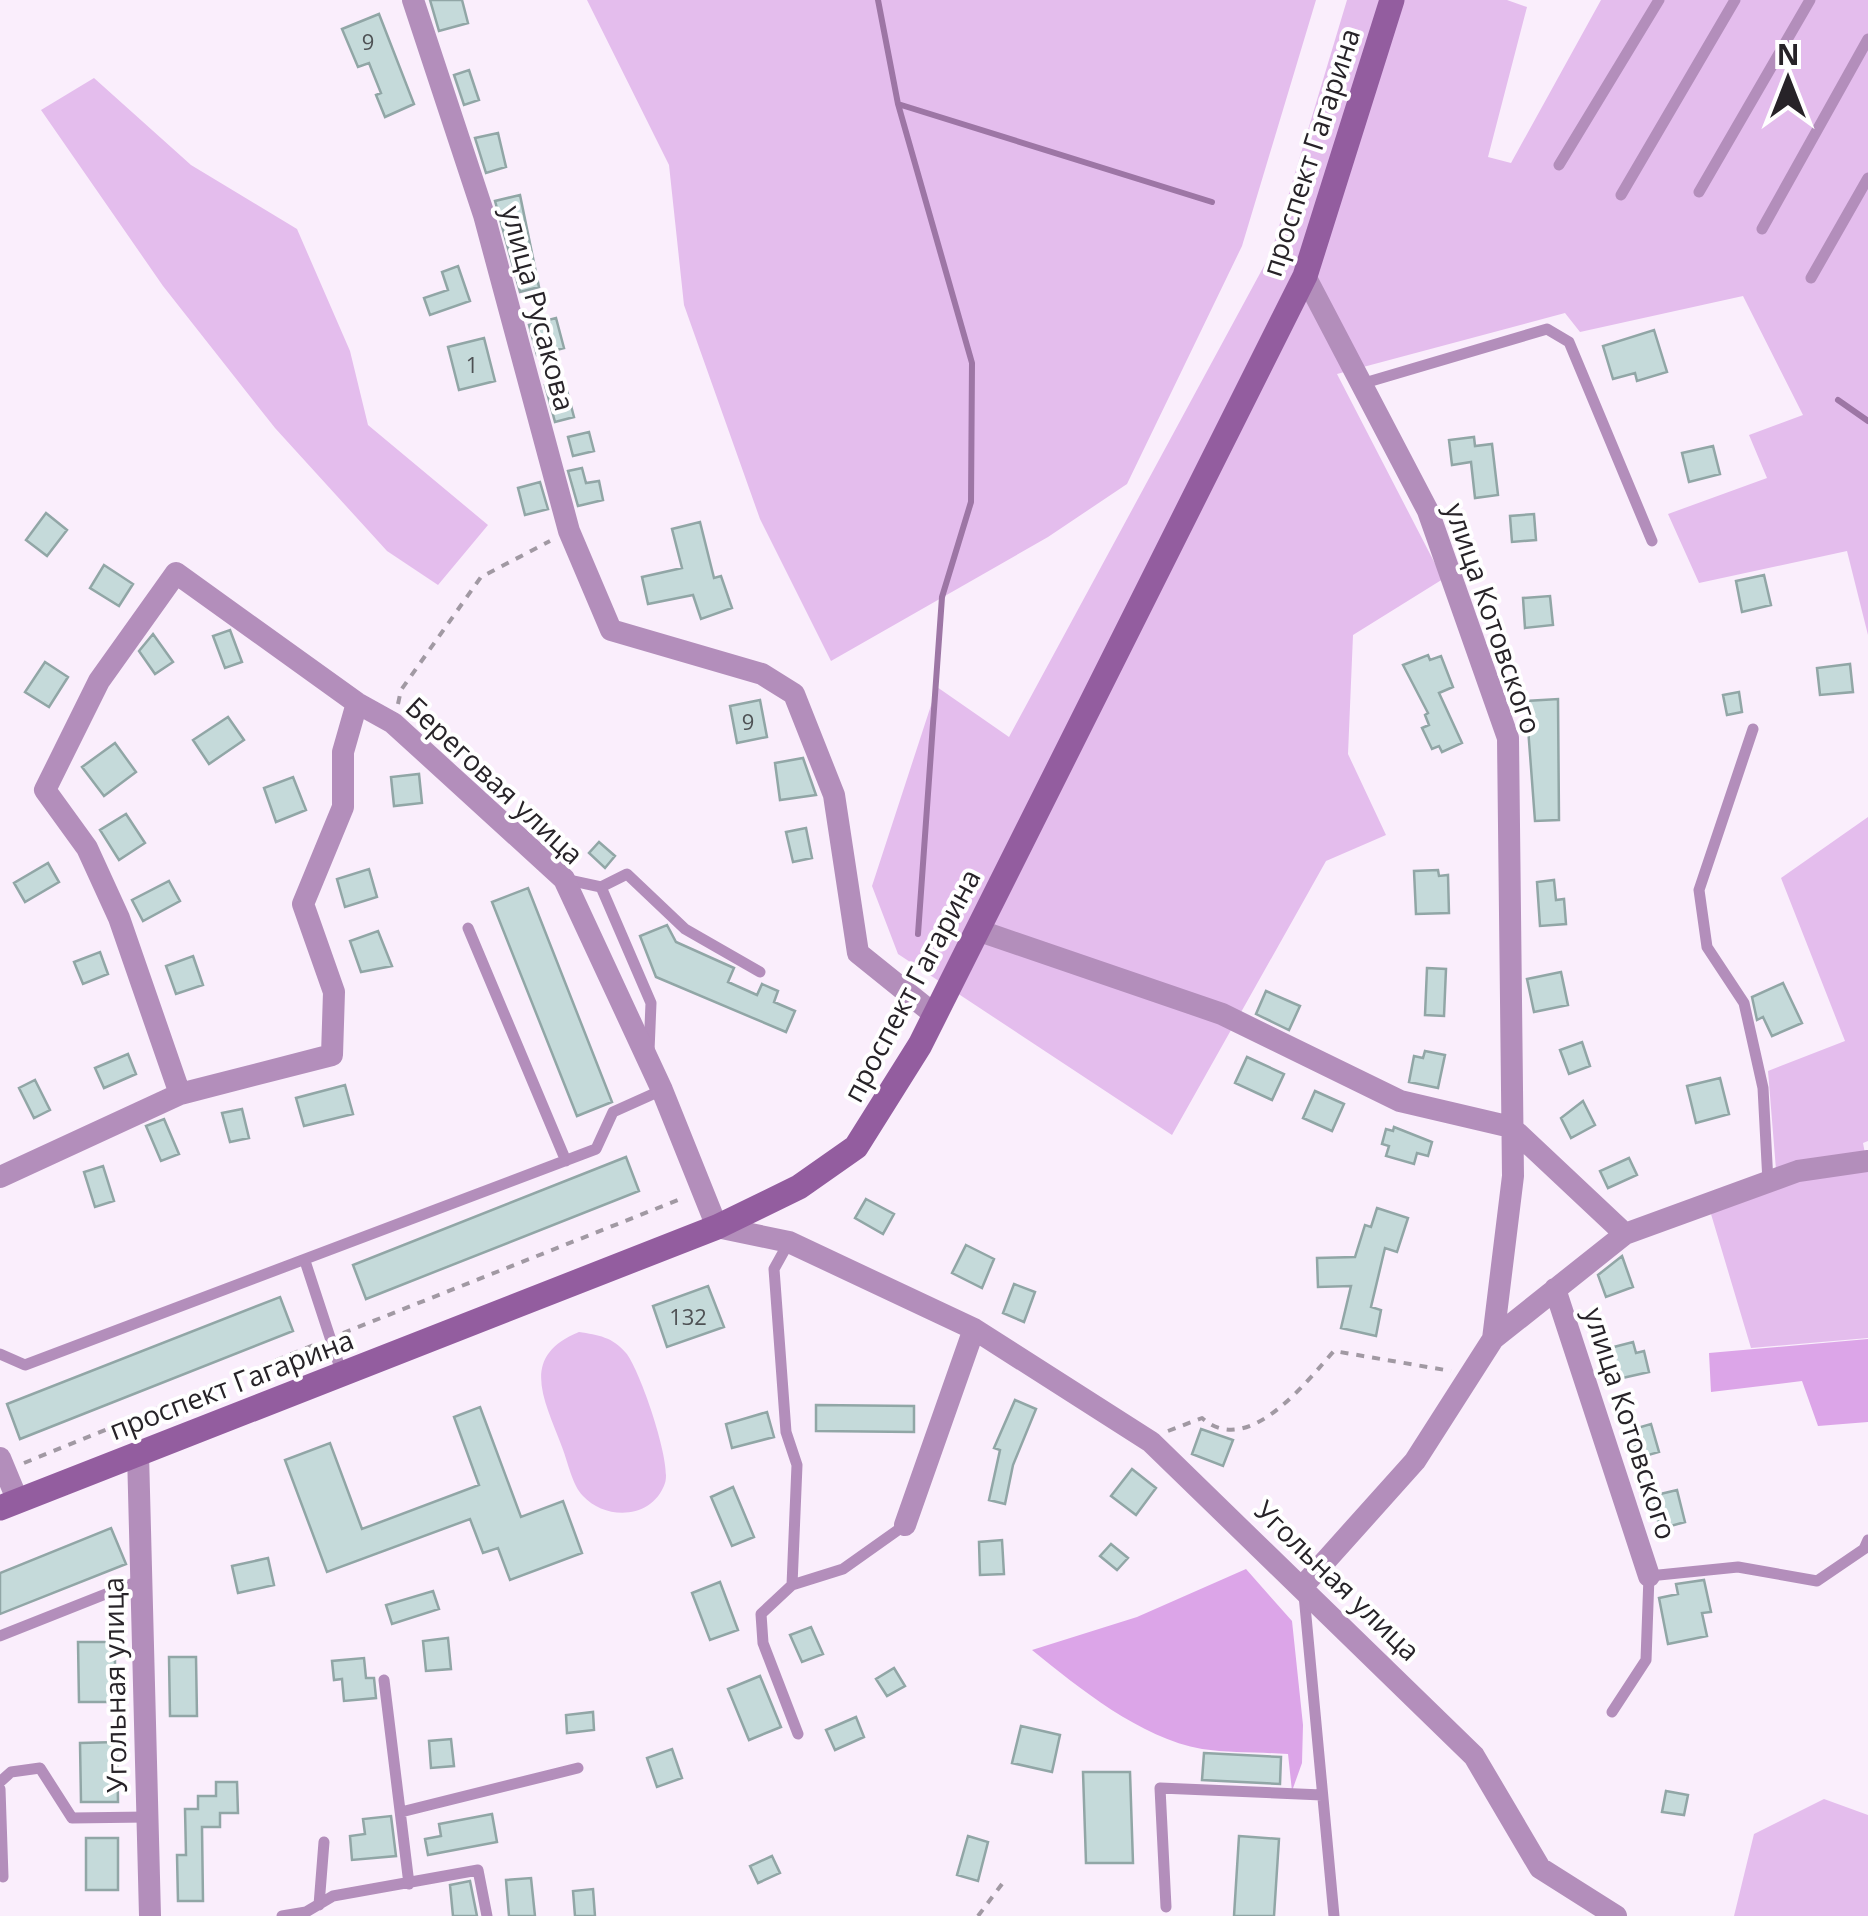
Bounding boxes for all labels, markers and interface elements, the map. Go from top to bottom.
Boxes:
street label: проспект Гагарина [1252,23,1368,281]
house number: 9 [362,26,374,56]
north arrow [1738,30,1838,130]
text: N [1777,35,1799,73]
street label: улица Русакова [493,201,585,415]
house number: 1 [466,349,478,379]
street label: улица Котовского [1437,497,1551,739]
street label: Береговая улица [398,688,592,872]
house number: 9 [742,706,754,736]
street label: проспект Гагарина [833,862,989,1108]
house number: 132 [669,1301,707,1331]
street label: улица Котовского [1576,1302,1686,1544]
street label: проспект Гагарина [103,1320,359,1448]
street label: Угольная улица [1247,1491,1429,1669]
street label: Угольная улица [93,1577,135,1793]

